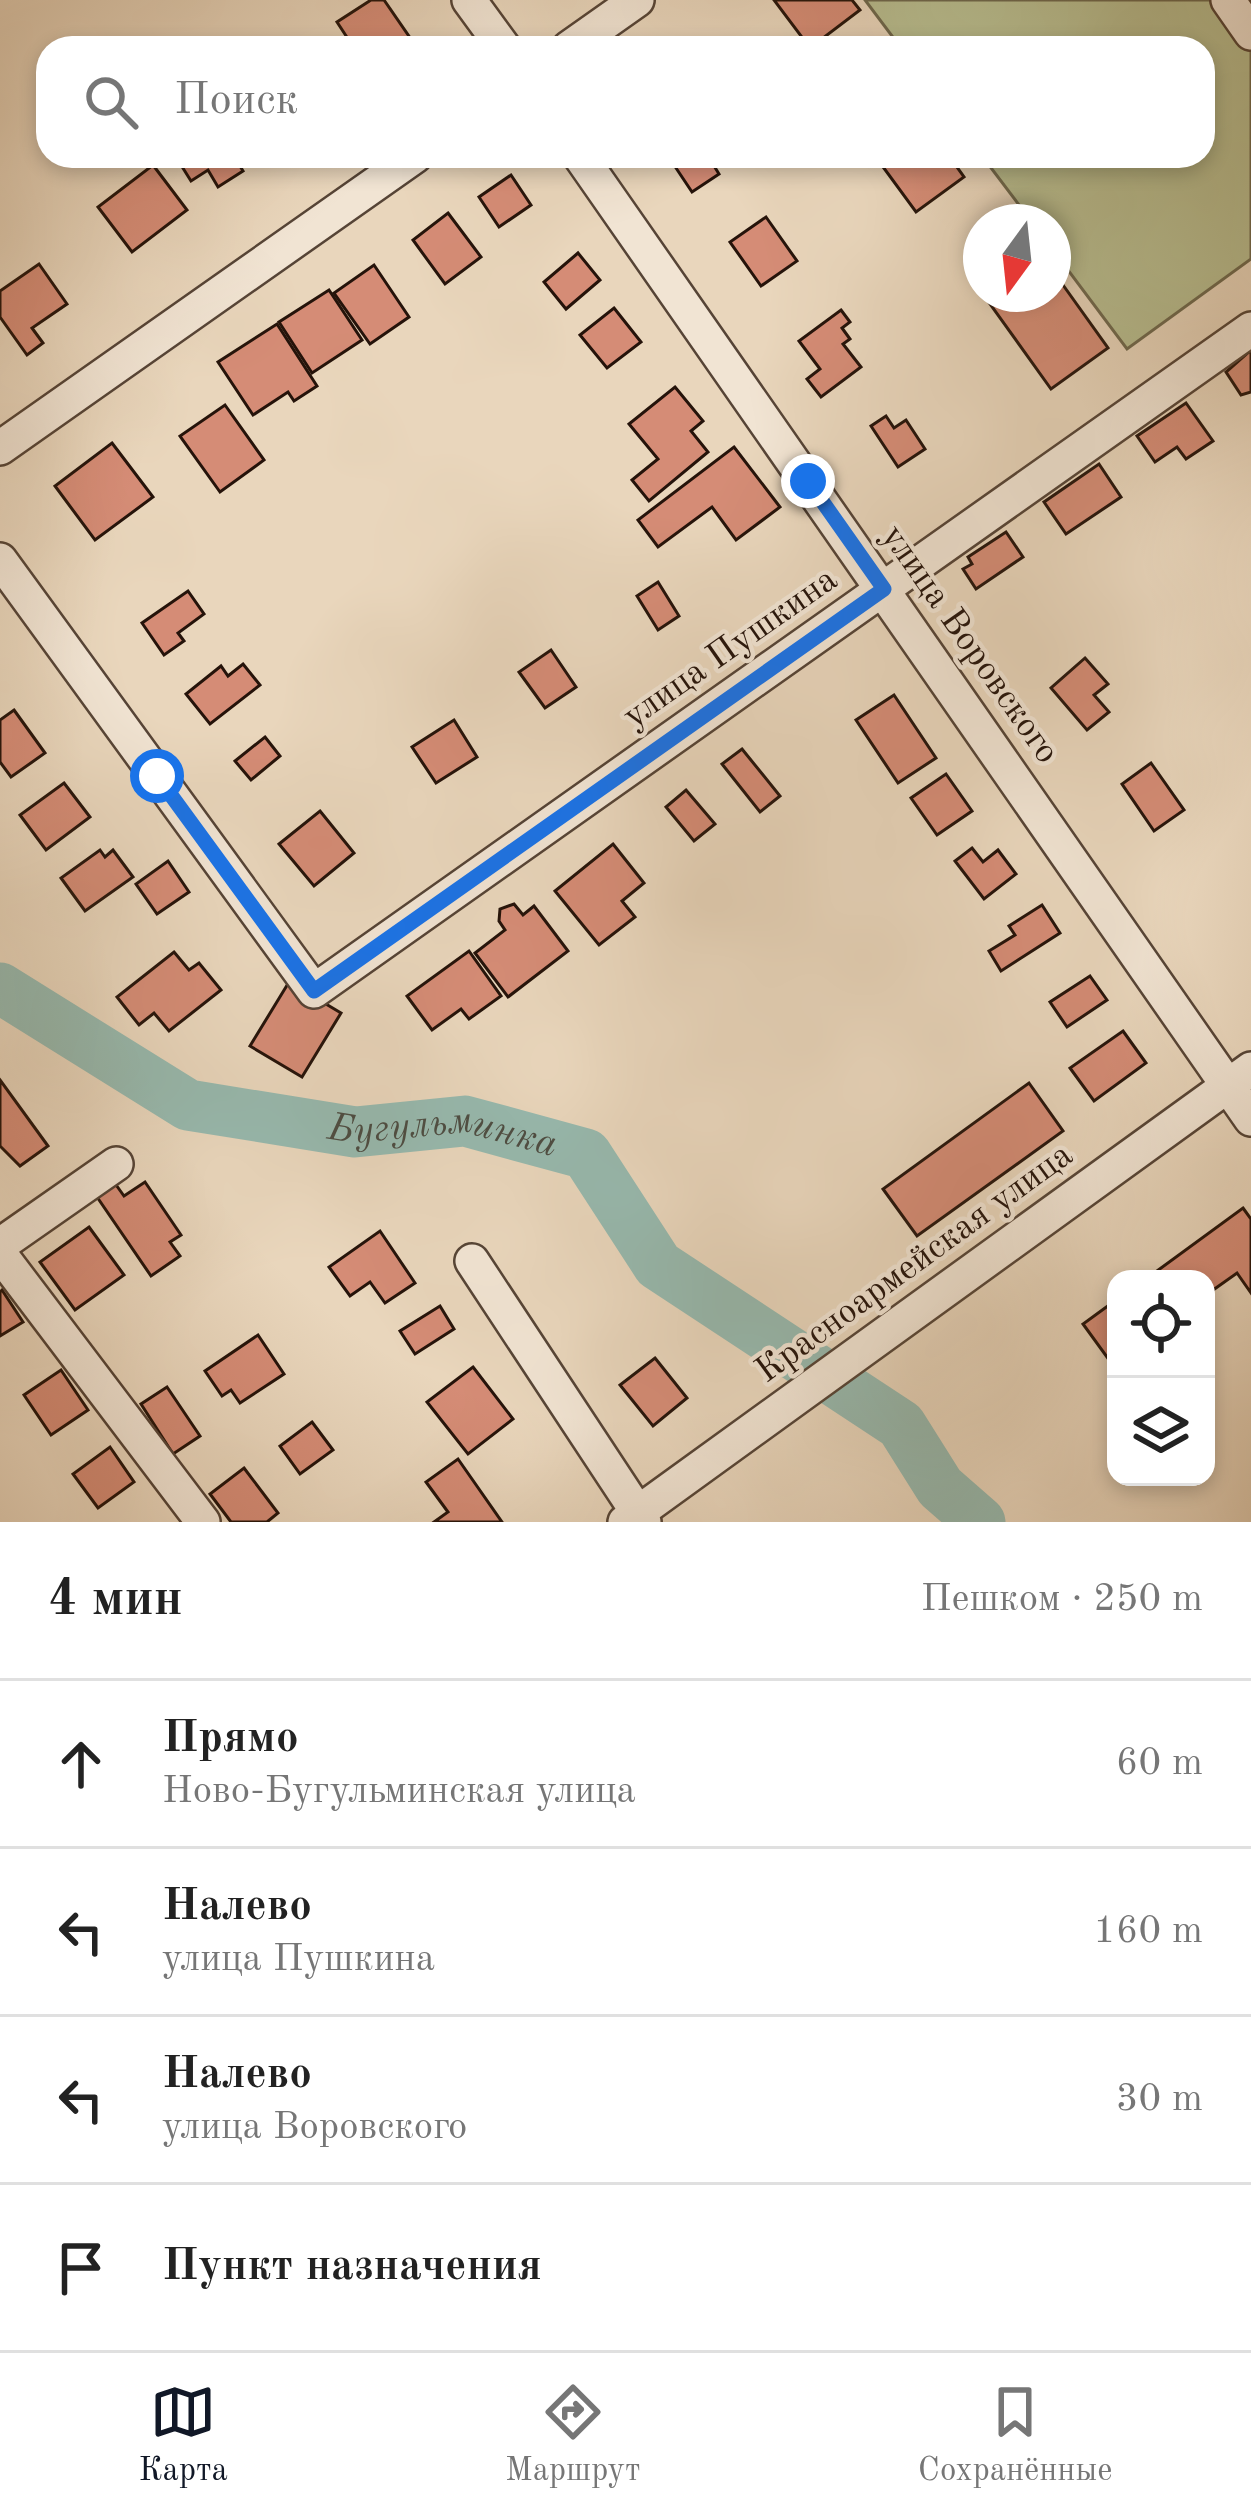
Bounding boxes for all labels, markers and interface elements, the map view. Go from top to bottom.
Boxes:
search box [36,36,1215,168]
icon: search [78,69,144,135]
text: Поиск [174,79,298,124]
north arrow [963,204,1071,312]
route end [781,454,835,508]
street label: улица Воровского [873,519,1065,771]
street label: улица Пушкина [617,562,845,736]
route start [130,749,184,803]
water label: Бугульминка [323,1101,562,1165]
street label: Красноармейская улица [750,1137,1080,1391]
map controls [1107,1270,1215,1486]
button: locate [1107,1270,1215,1378]
button: layers [1107,1378,1215,1486]
text: 4 мин [48,1575,183,1626]
text: Пешком · 250 m [921,1580,1203,1619]
text: Прямо [162,1717,299,1762]
icon: ahead [48,1731,114,1797]
text: 60 m [1116,1744,1203,1783]
text: Ново-Бугульминская улица [162,1772,636,1811]
text: Налево [162,1885,312,1930]
icon: left [48,1899,114,1965]
text: 160 m [1093,1912,1203,1951]
text: улица Пушкина [162,1940,435,1979]
text: Налево [162,2053,312,2098]
icon: left [48,2067,114,2133]
text: 30 m [1116,2080,1203,2119]
text: улица Воровского [162,2108,467,2147]
icon: arrive [48,2235,114,2301]
text: Пункт назначения [162,2245,542,2290]
tab: Карта [139,2379,228,2492]
tab: Маршрут [505,2379,641,2492]
tab: Сохранённые [918,2379,1112,2492]

